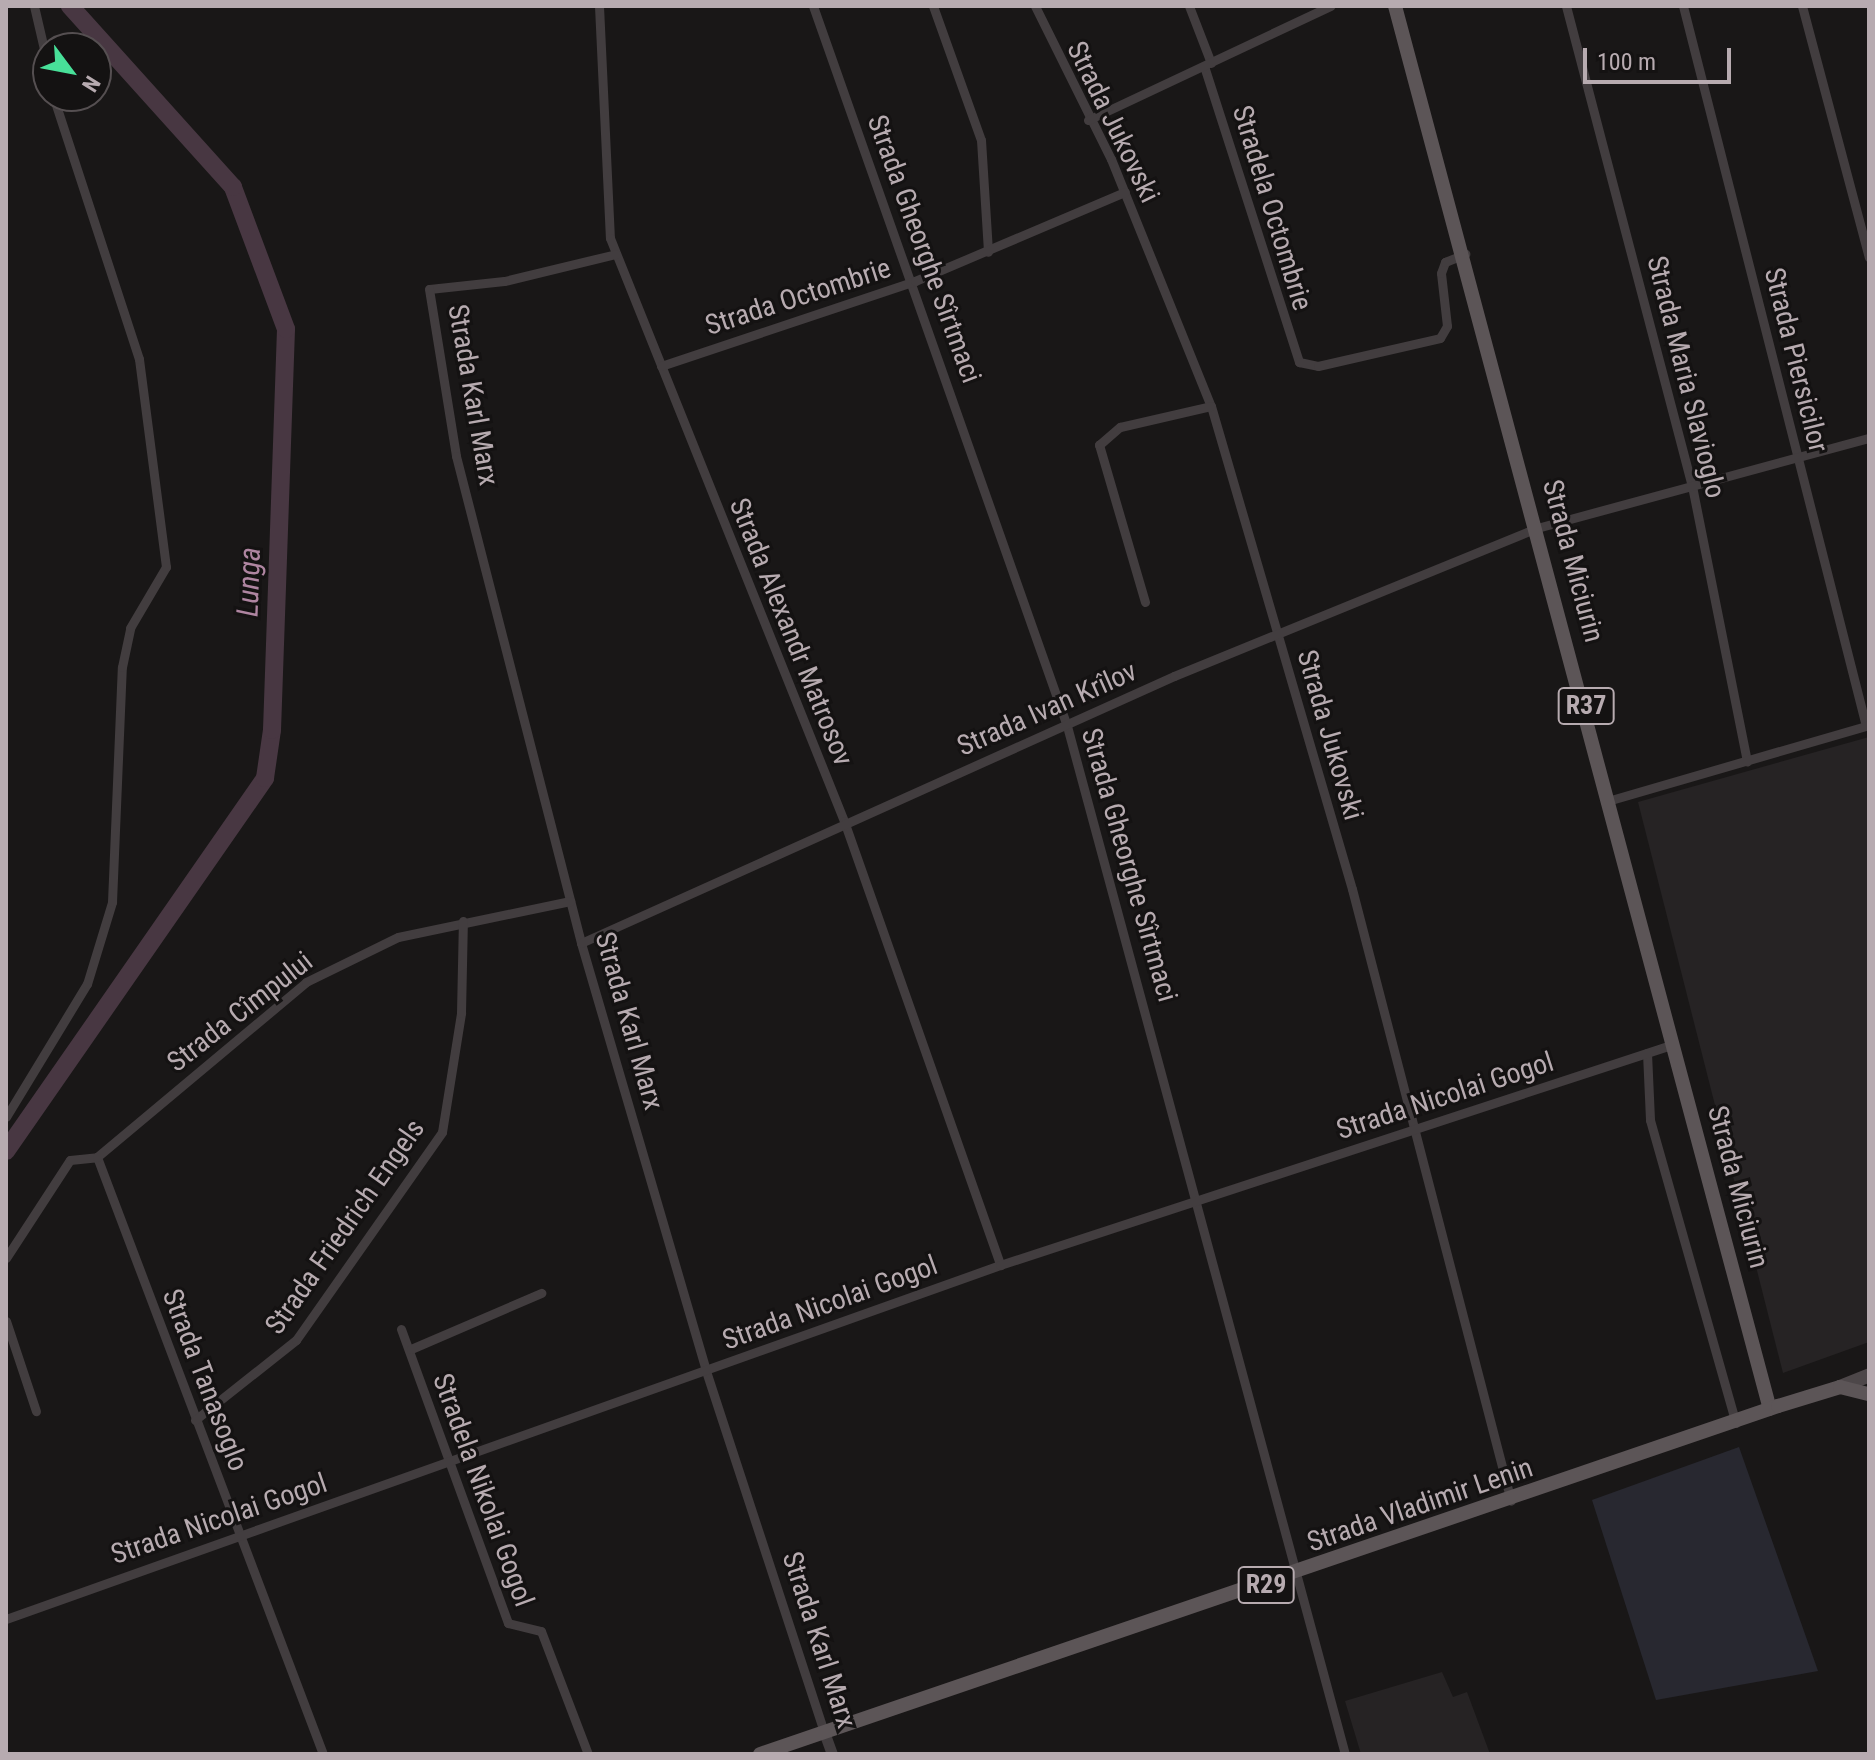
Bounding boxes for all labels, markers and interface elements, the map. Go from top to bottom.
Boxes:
north arrow [32,32,112,112]
scale bar [1587,32,1735,82]
street label: Strada Jukovski [1059,36,1167,208]
text: 100 m [1597,48,1656,76]
text: N [77,72,105,96]
street label: Stradela Octombrie [1225,102,1319,314]
street label: Strada Gheorghe Sîrtmaci [860,110,988,388]
street label: Strada Octombrie [701,251,895,343]
street label: Strada Maria Slavioglo [1640,253,1732,501]
street label: Strada Piersicilor [1757,264,1835,456]
street label: Strada Karl Marx [441,302,505,488]
street label: Strada Miciurin [1535,476,1611,646]
street label: Strada Alexandr Matrosov [722,493,860,771]
water label: Lunga [230,547,268,617]
street label: Strada Jukovski [1290,646,1370,824]
street label: Strada Ivan Krîlov [952,654,1142,764]
road number: R37 [1556,684,1616,728]
street label: Strada Gheorghe Sîrtmaci [1074,724,1184,1006]
street label: Strada Karl Marx [588,928,670,1114]
street label: Strada Cîmpului [161,945,319,1079]
street label: Strada Nicolai Gogol [1332,1045,1558,1147]
street label: Strada Miciurin [1700,1102,1776,1272]
street label: Strada Friedrich Engels [258,1113,432,1341]
street label: Strada Nicolai Gogol [718,1249,942,1357]
street label: Strada Tanasoglo [155,1284,255,1476]
street label: Stradela Nikolai Gogol [425,1369,541,1611]
street label: Strada Vladimir Lenin [1303,1451,1537,1559]
street label: Strada Nicolai Gogol [107,1466,331,1572]
street label: Strada Karl Marx [775,1548,863,1732]
road number: R29 [1236,1563,1296,1607]

